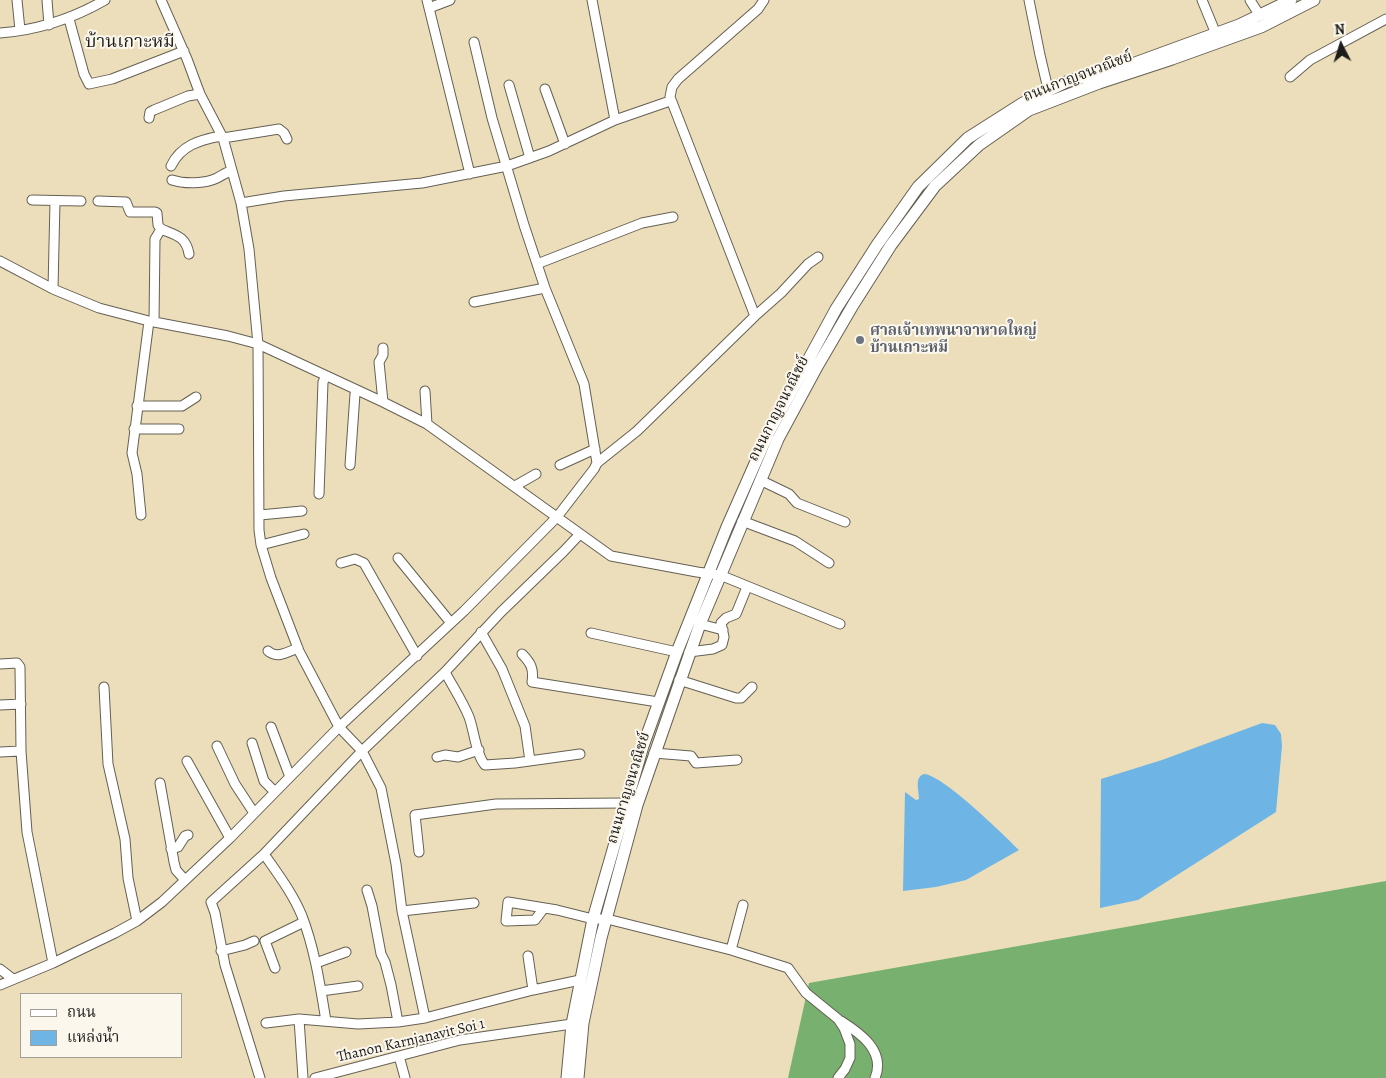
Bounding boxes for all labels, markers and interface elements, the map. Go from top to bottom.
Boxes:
north arrow [1316,20,1366,70]
text: N [1334,20,1346,39]
district label: บ้านเกาะหมี [85,32,175,54]
street label: ถนนกาญจนวณิชย์ [1021,48,1135,106]
place label: ศาลเจ้าเทพนาจาหาดใหญ่ บ้านเกาะหมี [870,322,1037,357]
marker: ศาลเจ้าเทพนาจาหาดใหญ่ บ้านเกาะหมี [854,334,866,346]
street label: ถนนกาญจนวณิชย์ [745,353,813,465]
street label: ถนนกาญจนวณิชย์ [603,730,655,846]
legend [20,993,182,1058]
text: ถนน [67,1002,96,1022]
street label: Thanon Karnjanavit Soi 1 [335,1015,487,1067]
text: แหล่งน้ำ [67,1027,119,1047]

